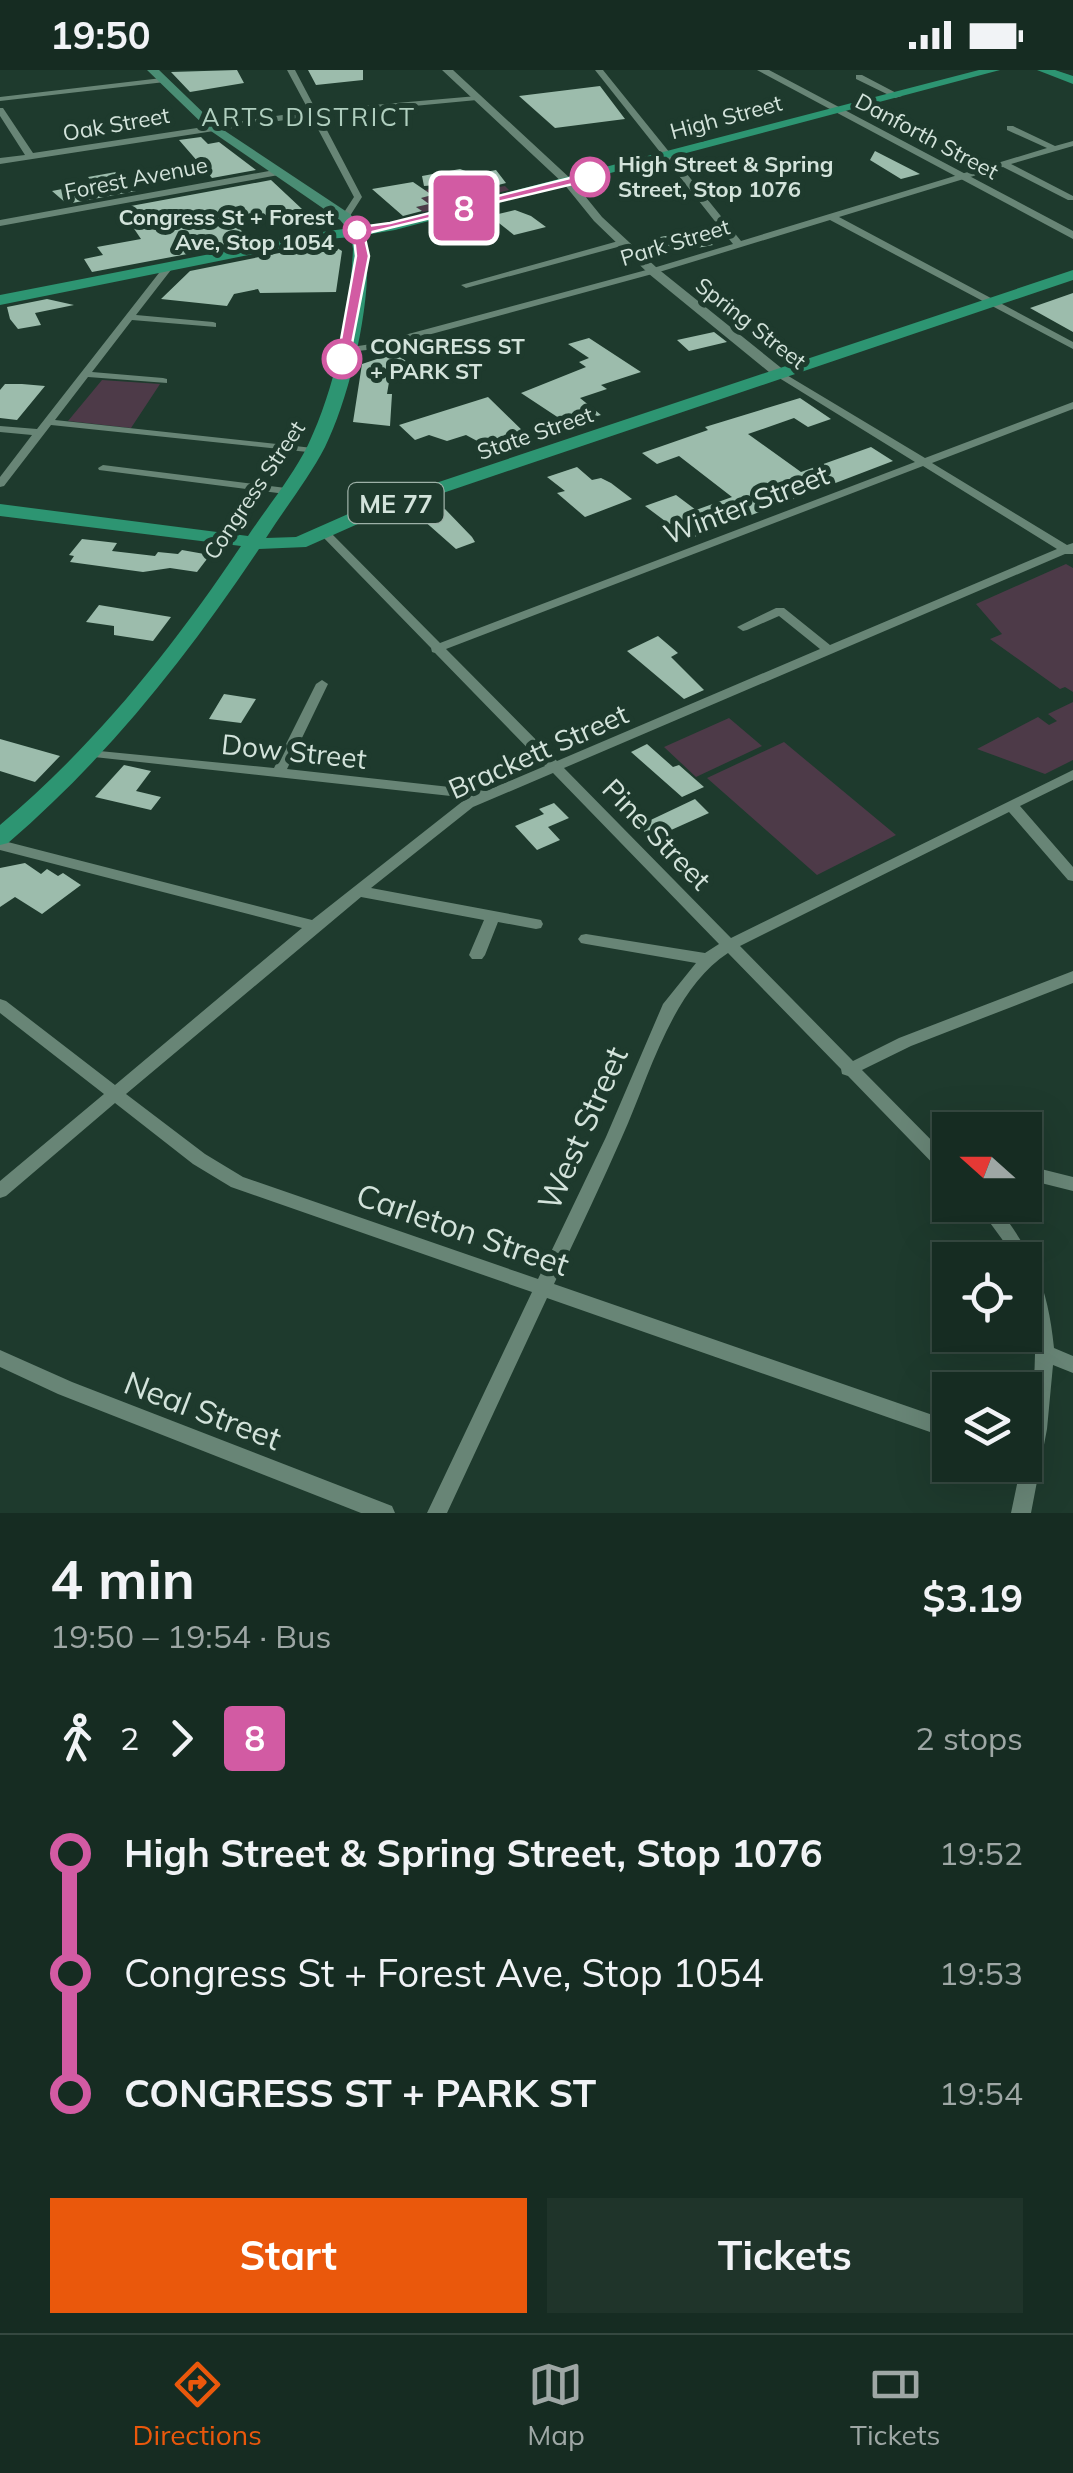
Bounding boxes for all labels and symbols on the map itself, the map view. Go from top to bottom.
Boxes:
street label: Danforth Street [851,87,1004,186]
street label: High Street [667,89,785,145]
street label: Oak Street [60,101,172,147]
district label: ARTS DISTRICT [201,101,417,132]
street label: Forest Avenue [62,150,210,206]
place label: High Street & Spring Street, Stop 1076 [618,150,833,203]
marker: High Street & Spring Street, Stop 1076 [571,158,609,196]
line badge: 8 [432,176,496,240]
place label: Congress St + Forest Ave, Stop 1054 [118,203,334,256]
street label: Park Street [617,212,733,272]
marker: Congress St + Forest Ave, Stop 1054 [344,217,370,243]
street label: Spring Street [690,271,812,375]
place label: CONGRESS ST + PARK ST [370,332,525,385]
marker: CONGRESS ST + PARK ST [323,340,361,378]
street label: State Street [473,400,597,466]
street label: Congress Street [197,415,311,565]
street label: Winter Street [658,456,834,552]
road number: ME 77 [348,483,444,523]
street label: Brackett Street [443,696,633,806]
street label: Dow Street [220,726,369,776]
street label: Pine Street [595,771,719,897]
street label: West Street [528,1040,636,1216]
north arrow [932,1112,1042,1222]
street label: Carleton Street [351,1174,575,1284]
street label: Neal Street [119,1362,287,1458]

